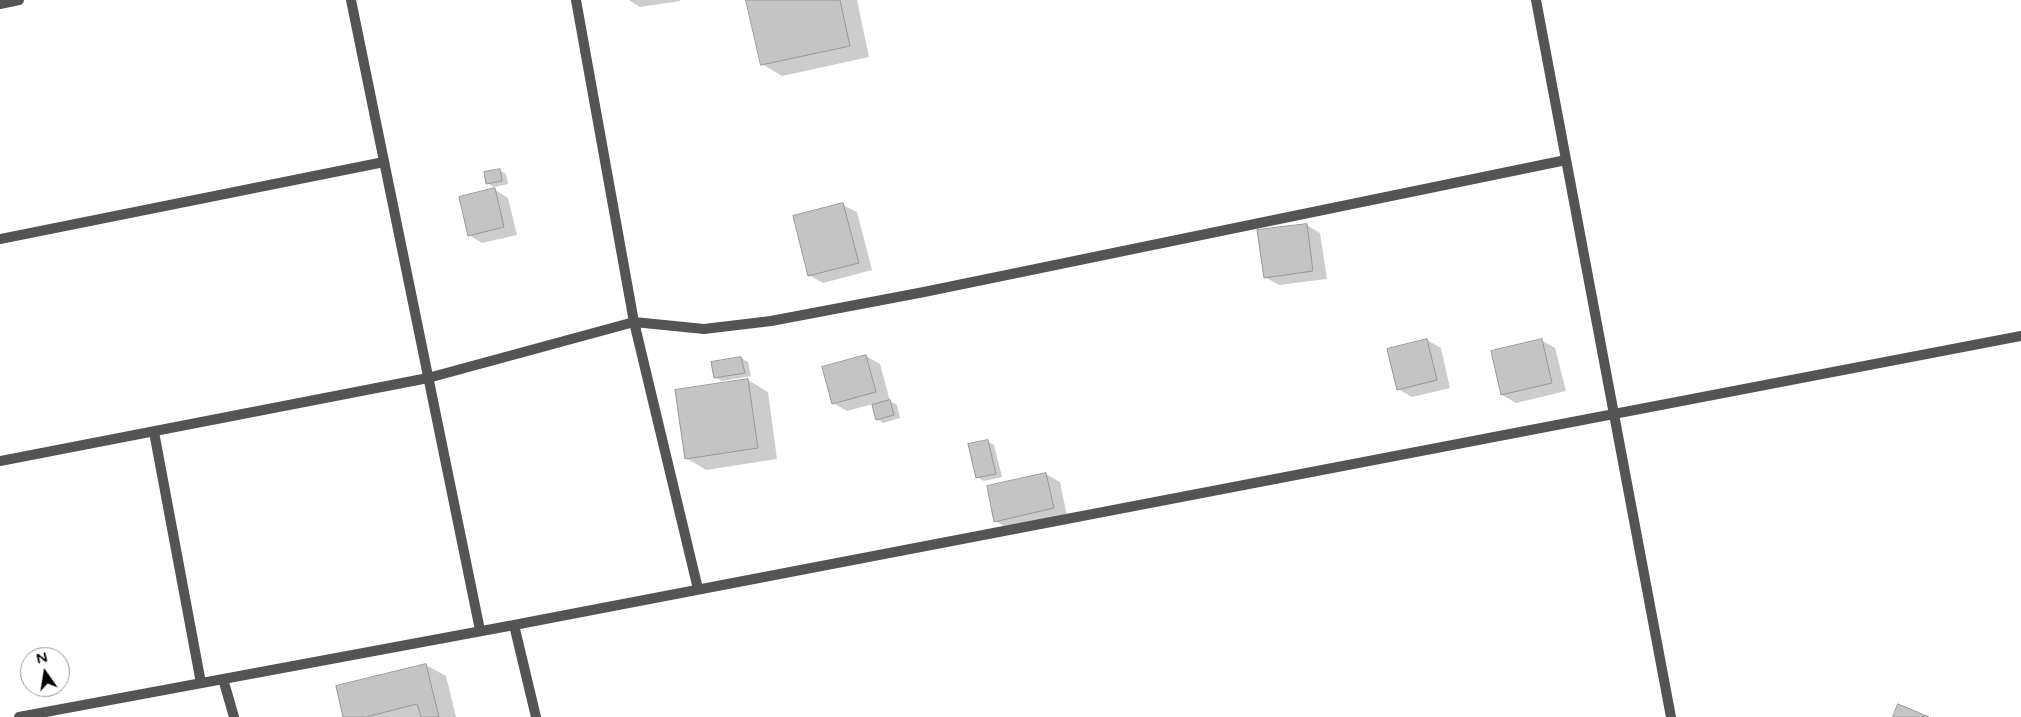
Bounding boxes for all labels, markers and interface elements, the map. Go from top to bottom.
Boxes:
north arrow [20,647,70,697]
text: N [34,648,49,667]

